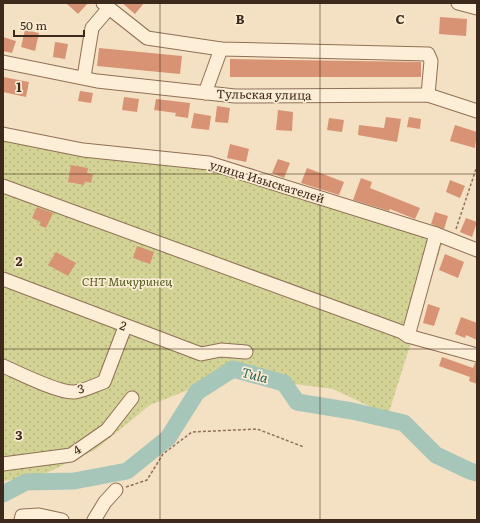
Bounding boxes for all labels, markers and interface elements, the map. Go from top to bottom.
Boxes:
text: B [236,9,245,28]
text: C [395,9,405,28]
scale bar [14,12,84,38]
text: 50 m [20,16,47,34]
text: 1 [16,77,22,96]
street label: Тульская улица [216,84,312,104]
street label: улица Изыскателей [207,155,327,207]
text: 2 [16,251,23,270]
park label: СНТ Мичуринец [82,272,173,290]
street label: 2 [117,316,129,335]
water label: Tula [240,362,271,387]
street label: 3 [75,379,86,398]
text: 3 [15,425,23,444]
street label: 4 [69,440,84,459]

